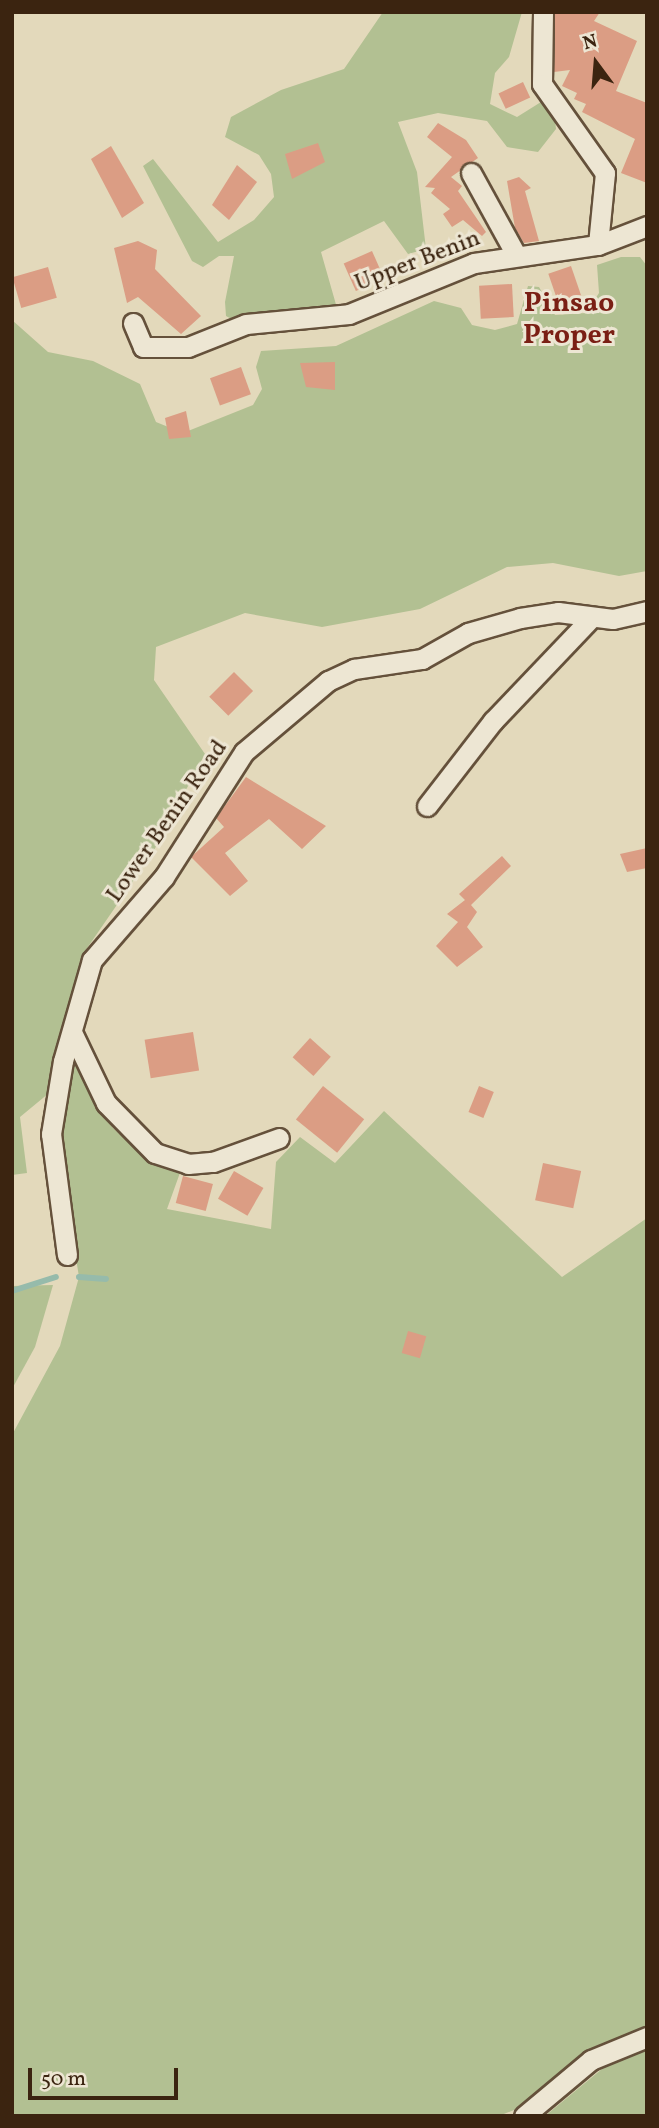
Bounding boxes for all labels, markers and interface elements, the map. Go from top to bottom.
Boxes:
north arrow [561,28,631,98]
text: N [580,28,600,57]
street label: Upper Benin [351,225,485,299]
district label: Pinsao Proper [523,287,615,353]
street label: Lower Benin Road [101,735,235,909]
scale bar [32,2054,182,2098]
text: 50 m [41,2065,86,2094]

